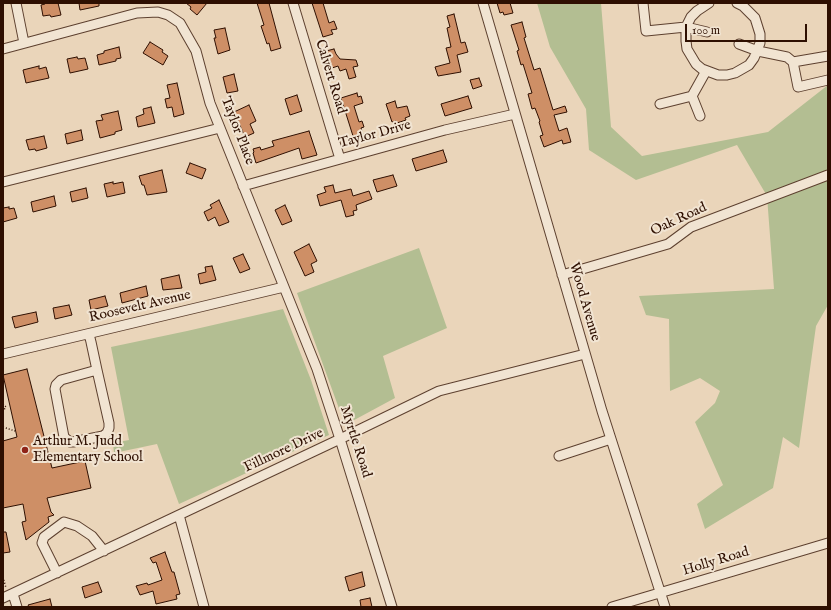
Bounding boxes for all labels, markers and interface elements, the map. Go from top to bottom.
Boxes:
scale bar [687,16,809,42]
text: 100 m [692,23,720,38]
street label: Calvert Road [311,38,349,116]
street label: Taylor Place [216,95,258,167]
street label: Taylor Drive [337,117,413,153]
street label: Oak Road [648,200,710,240]
street label: Wood Avenue [565,261,603,343]
street label: Roosevelt Avenue [87,287,193,327]
street label: Myrtle Road [335,404,375,480]
street label: Fillmore Drive [242,425,326,477]
place label: Arthur M. Judd Elementary School [33,434,143,466]
marker: Arthur M. Judd Elementary School [20,445,30,455]
street label: Holly Road [681,544,751,580]

